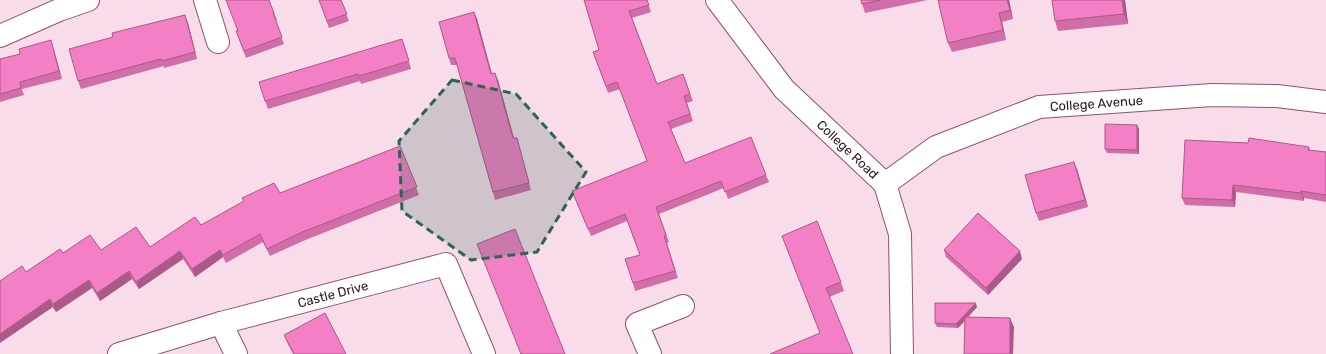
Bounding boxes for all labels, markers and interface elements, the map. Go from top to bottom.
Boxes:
street label: College Avenue [1049,92,1143,114]
street label: College Road [814,117,882,181]
street label: Castle Drive [296,277,370,310]

